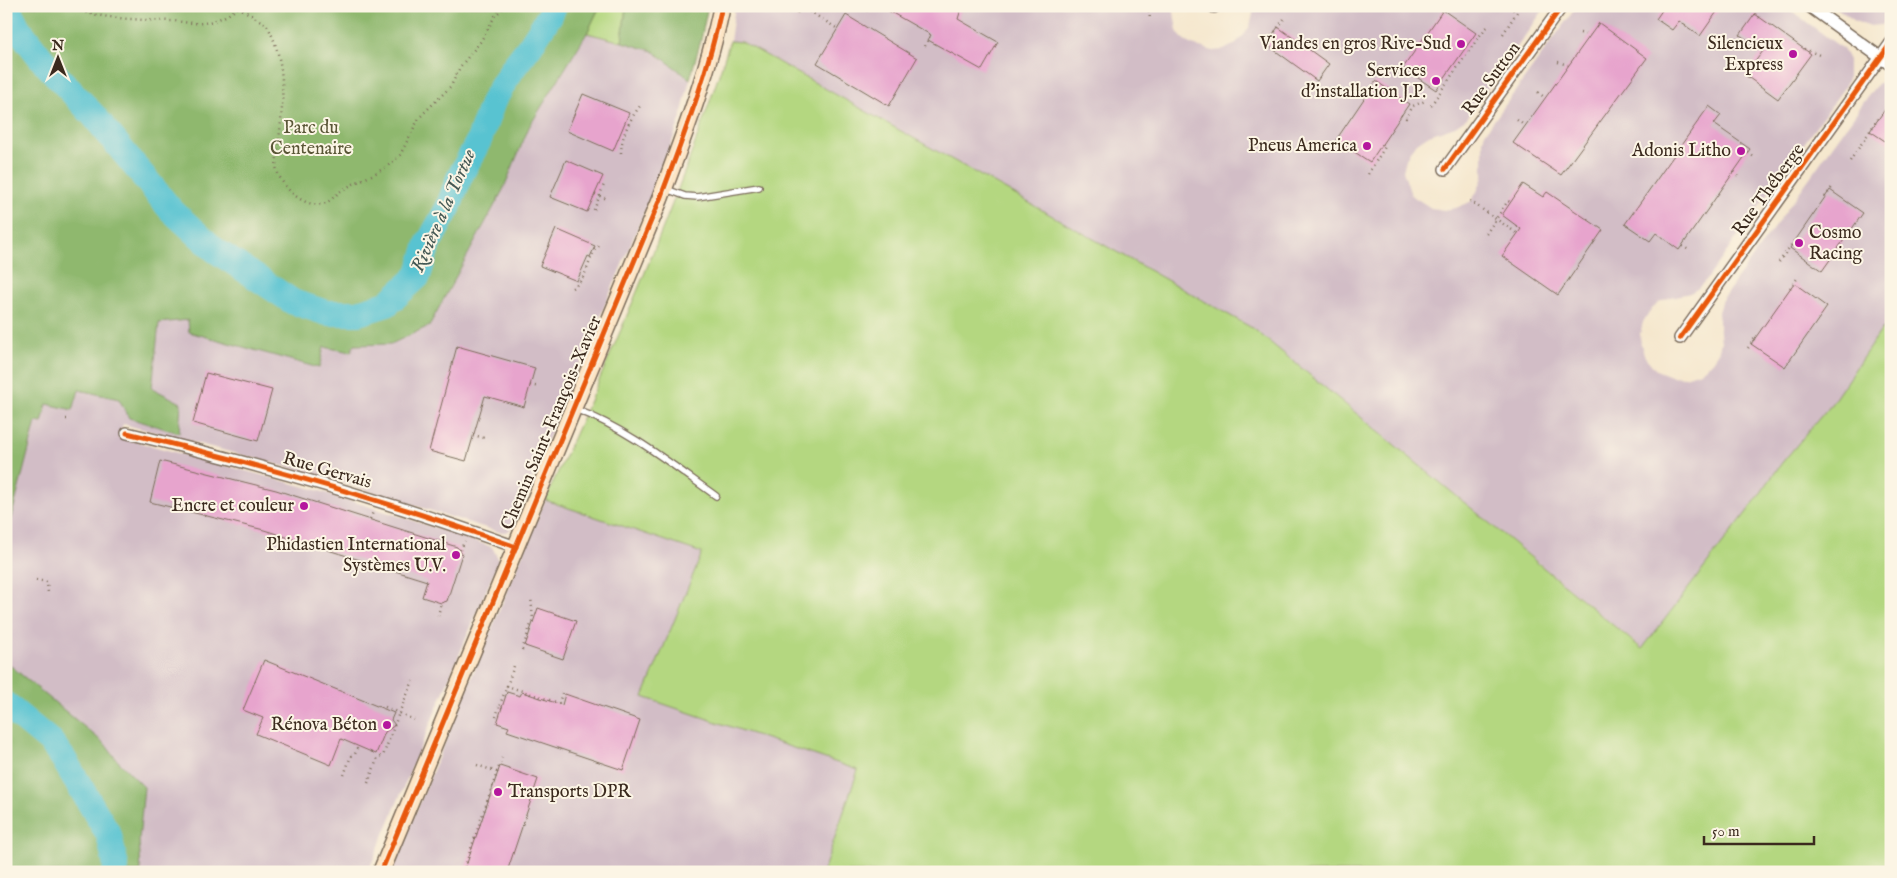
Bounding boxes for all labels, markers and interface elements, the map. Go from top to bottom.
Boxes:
north arrow [32,32,82,82]
place label: Viandes en gros Rive-Sud [1259,33,1451,56]
place label: Silencieux Express [1707,33,1783,77]
text: N [51,37,64,55]
street label: Rue Sutton [1458,37,1527,120]
marker: Viandes en gros Rive-Sud [1455,38,1467,50]
marker: Silencieux Express [1787,48,1799,60]
place label: Services d'installation J.P. [1301,60,1426,104]
marker: Services d'installation J.P. [1430,75,1442,87]
park label: Parc du Centenaire [270,117,352,161]
place label: Pneus America [1248,135,1357,158]
street label: Rue Théberge [1728,139,1810,241]
marker: Pneus America [1361,140,1373,152]
place label: Adonis Litho [1631,140,1731,163]
water label: Rivière à la Tortue [406,145,482,276]
marker: Adonis Litho [1735,145,1747,157]
place label: Cosmo Racing [1809,222,1863,266]
marker: Cosmo Racing [1793,237,1805,249]
street label: Chemin Saint-François-Xavier [496,312,608,534]
street label: Rue Gervais [280,447,374,495]
place label: Encre et couleur [171,495,294,518]
marker: Encre et couleur [298,500,310,512]
place label: Phidastien International Systèmes U.V. [266,534,446,578]
marker: Phidastien International Systèmes U.V. [450,549,462,561]
place label: Rénova Béton [271,714,377,737]
marker: Rénova Béton [381,719,393,731]
place label: Transports DPR [508,781,632,804]
marker: Transports DPR [492,786,504,798]
scale bar [1704,813,1814,845]
text: 50 m [1712,822,1740,841]

